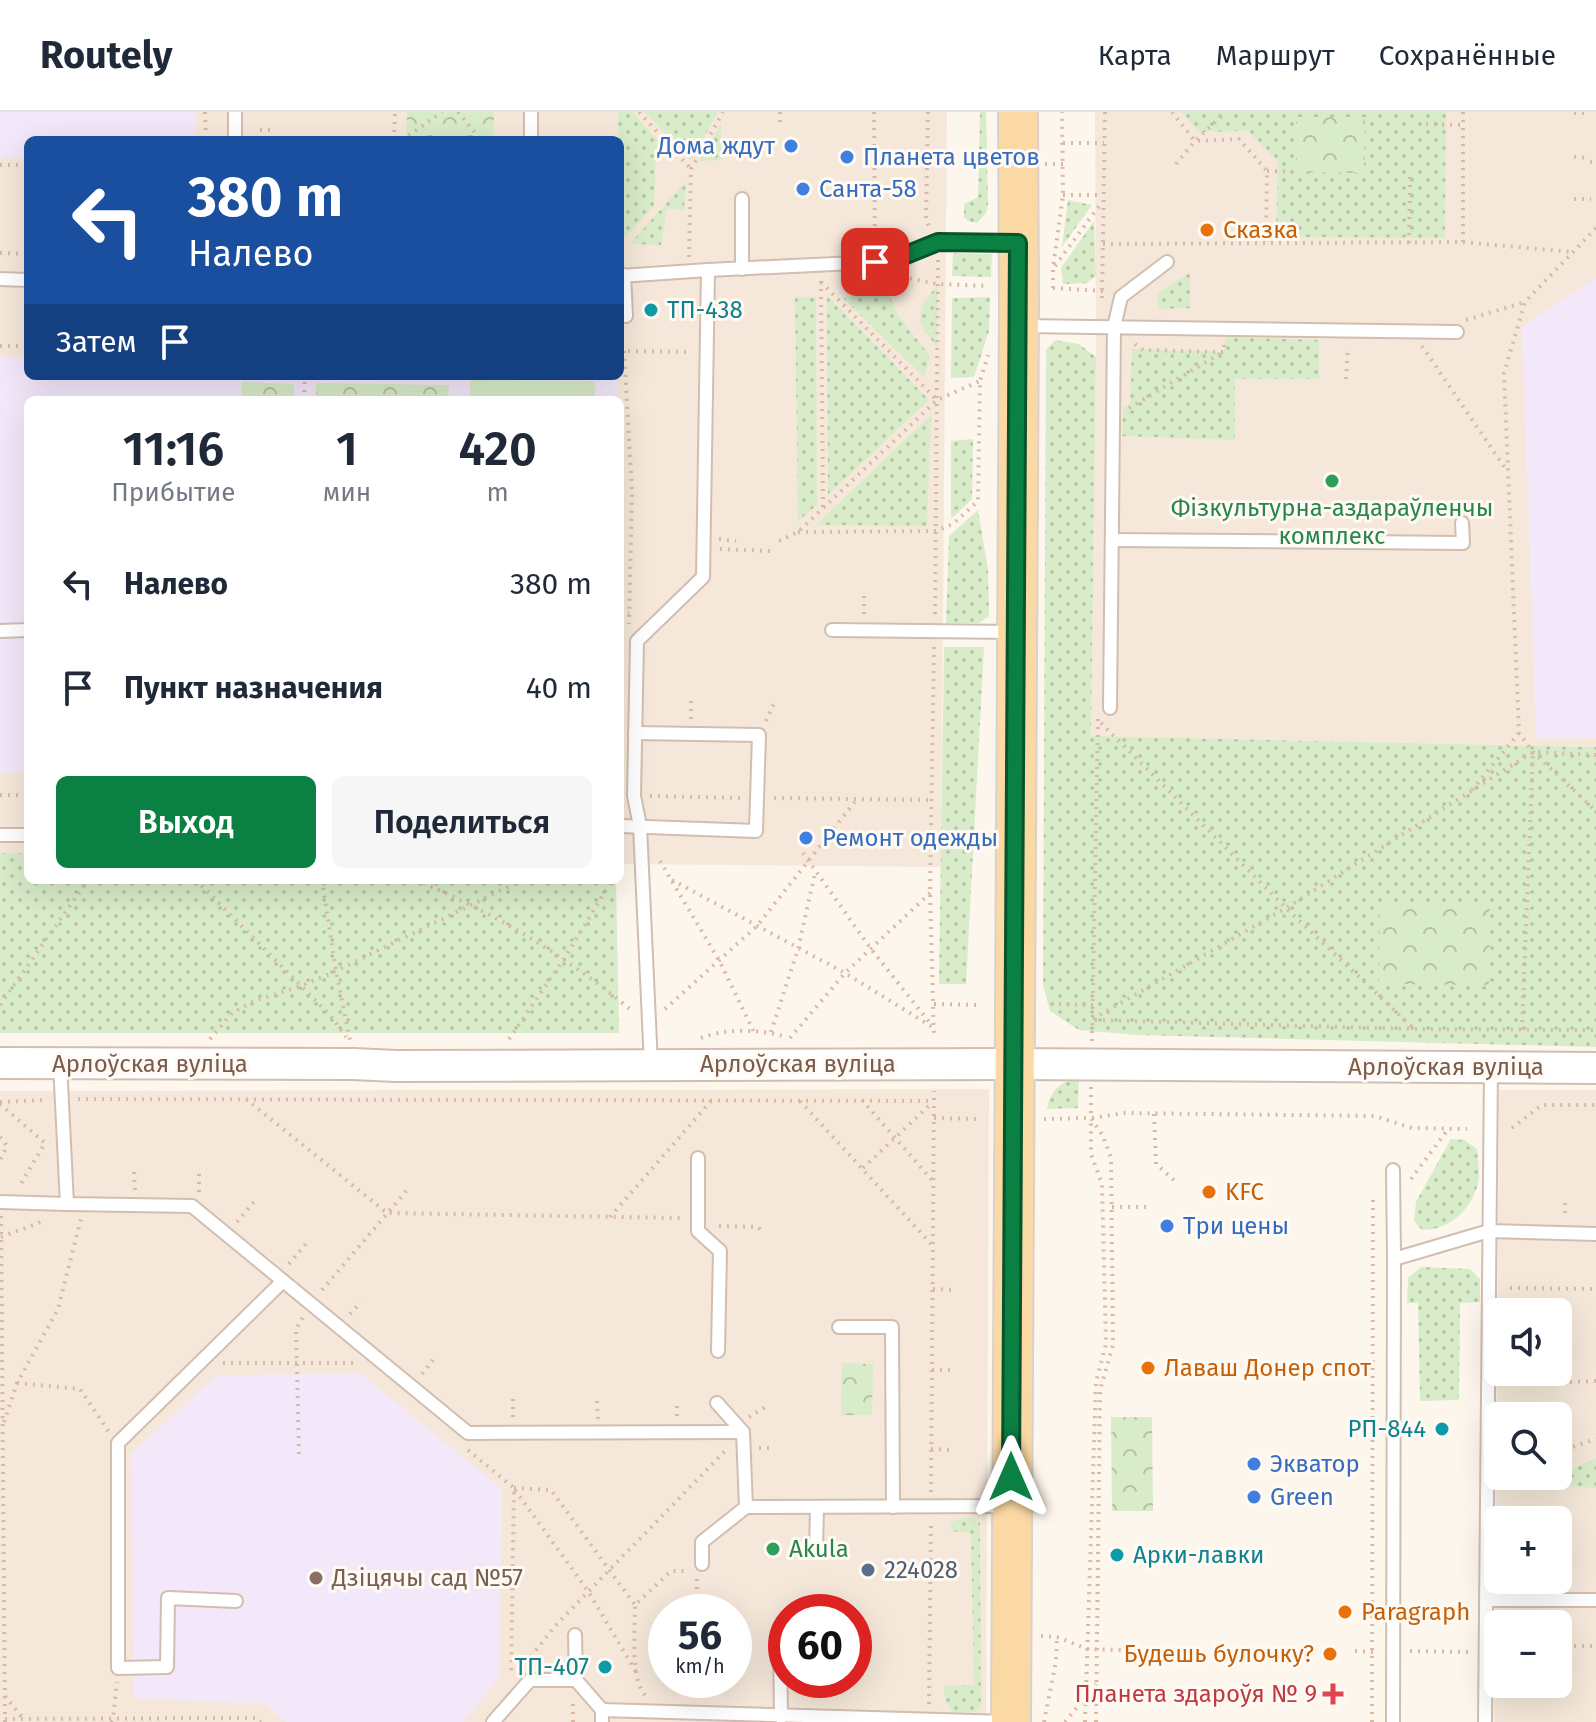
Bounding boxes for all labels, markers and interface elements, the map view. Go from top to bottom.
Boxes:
text: Routely [40,32,172,78]
text: Карта [1098,39,1172,72]
text: Маршрут [1216,39,1335,72]
text: Сохранённые [1379,39,1556,72]
place label: Дома ждут [657,132,775,160]
marker: Дома ждут [782,137,800,155]
place label: Планета цветов [863,143,1040,171]
marker: Планета цветов [838,148,856,166]
text: 380 m [188,164,343,231]
icon: left [56,168,160,272]
place label: Санта-58 [819,175,917,203]
marker: Санта-58 [794,180,812,198]
place label: Сказка [1223,216,1298,244]
marker: Сказка [1198,221,1216,239]
pin [841,228,909,296]
text: Налево [188,232,314,276]
icon: arrive [853,240,897,284]
place label: ТП-438 [667,296,743,324]
marker: ТП-438 [642,301,660,319]
icon: arrive [153,320,197,364]
text: Затем [56,324,137,360]
text: 11:16 [123,420,224,478]
text: 1 [336,420,358,478]
text: 420 [459,420,537,478]
marker: Фізкультурна-аздараўленчы комплекс [1323,472,1341,490]
text: Прибытие [111,477,236,508]
text: мин [323,477,371,508]
text: m [486,477,509,508]
place label: Фізкультурна-аздараўленчы комплекс [1171,494,1493,550]
icon: left [56,562,100,606]
text: Налево [124,566,228,602]
text: 380 m [510,566,592,602]
icon: arrive [56,666,100,710]
text: Пункт назначения [124,670,383,706]
text: 40 m [526,670,592,706]
button: Выход [56,776,316,868]
button: Поделиться [332,776,592,868]
place label: Ремонт одежды [822,824,998,852]
marker: Ремонт одежды [797,829,815,847]
street label: Арлоўская вуліца [52,1050,248,1078]
street label: Арлоўская вуліца [700,1050,896,1078]
street label: Арлоўская вуліца [1348,1053,1544,1081]
place label: KFC [1225,1178,1264,1206]
marker: KFC [1200,1183,1218,1201]
place label: Три цены [1183,1212,1289,1240]
marker: Три цены [1158,1217,1176,1235]
map controls [1484,1298,1572,1698]
button: sound [1484,1298,1572,1386]
place label: Лаваш Донер спот [1164,1354,1371,1382]
marker: Лаваш Донер спот [1139,1359,1157,1377]
button: search [1484,1402,1572,1490]
place label: РП-844 [1347,1415,1426,1443]
marker: РП-844 [1433,1420,1451,1438]
position arrow [969,1435,1053,1519]
place label: Экватор [1270,1450,1360,1478]
marker: Экватор [1245,1455,1263,1473]
place label: Green [1270,1483,1334,1511]
marker: Green [1245,1488,1263,1506]
button: + [1484,1506,1572,1594]
place label: Akula [789,1535,849,1563]
marker: Akula [764,1540,782,1558]
place label: Арки-лавки [1133,1541,1264,1569]
marker: Арки-лавки [1108,1546,1126,1564]
place label: 224028 [884,1556,958,1584]
marker: 224028 [859,1561,877,1579]
place label: Дзіцячы сад №57 [331,1564,523,1592]
marker: Дзіцячы сад №57 [307,1569,325,1587]
speed limit sign: 60 [768,1594,872,1698]
place label: Paragraph [1361,1598,1470,1626]
marker: Paragraph [1336,1603,1354,1621]
button: − [1484,1610,1572,1698]
text: 56 [678,1612,722,1660]
place label: Будешь булочку? [1123,1640,1314,1668]
marker: Будешь булочку? [1321,1645,1339,1663]
place label: ТП-407 [515,1653,589,1681]
text: km/h [675,1654,725,1678]
marker: ТП-407 [596,1658,614,1676]
place label: Планета здароўя № 9 [1074,1680,1317,1708]
marker: Планета здароўя № 9 [1324,1685,1342,1703]

